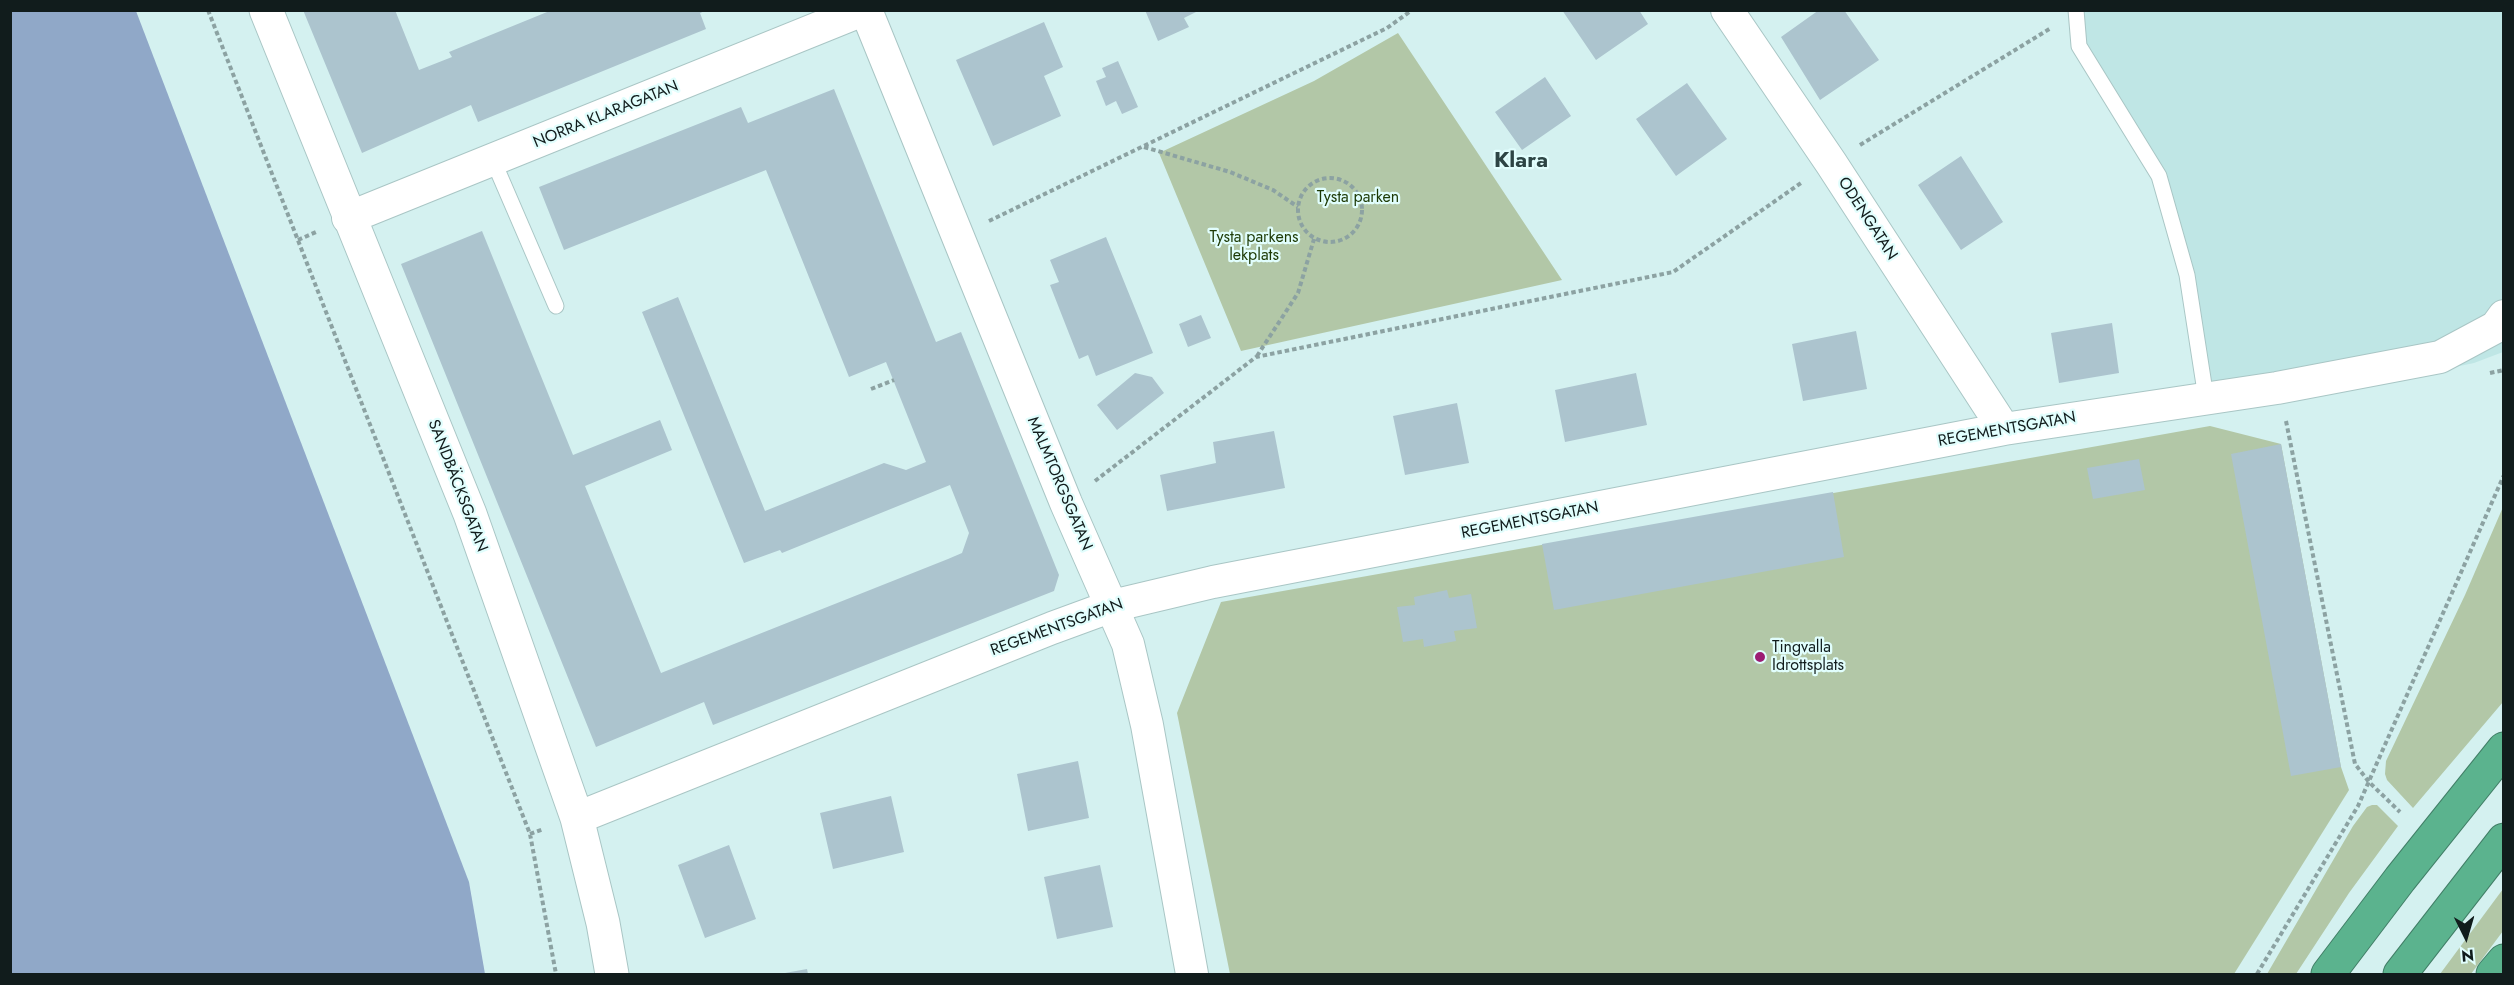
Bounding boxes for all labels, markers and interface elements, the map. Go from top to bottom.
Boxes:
street label: NORRA KLARAGATAN [531,77,681,153]
district label: Klara [1494,149,1548,175]
street label: ODENGATAN [1833,174,1901,264]
park label: Tysta parken [1317,188,1399,208]
park label: Tysta parkens lekplats [1210,228,1298,266]
street label: REGEMENTSGATAN [1937,408,2077,452]
street label: MALMTORGSGATAN [1022,414,1096,554]
street label: SANDBÄCKSGATAN [423,417,491,555]
street label: REGEMENTSGATAN [1460,498,1600,544]
street label: REGEMENTSGATAN [988,595,1126,661]
place label: Tingvalla Idrottsplats [1772,638,1844,676]
marker: Tingvalla Idrottsplats [1753,650,1767,664]
north arrow [2436,907,2496,967]
text: N [2460,943,2475,967]

